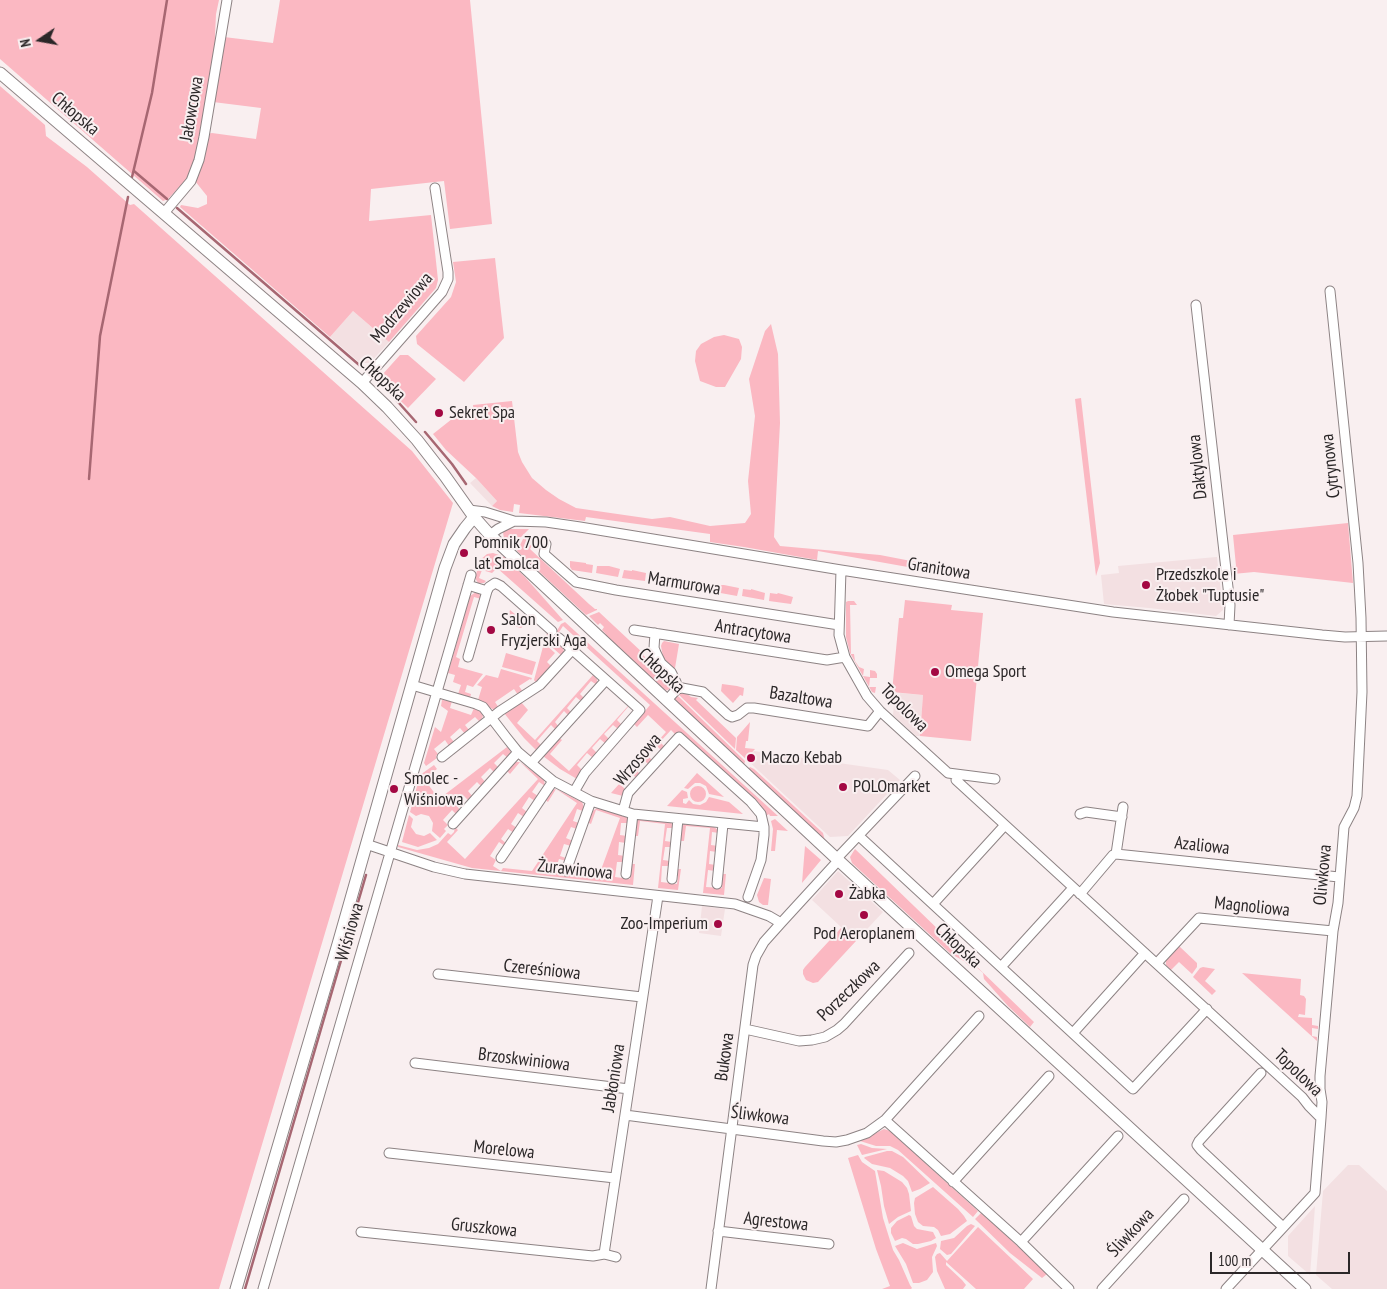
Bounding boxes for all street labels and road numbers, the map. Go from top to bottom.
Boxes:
street label: Jałowcowa [176,75,208,143]
street label: Chłopska [47,88,103,140]
street label: Modrzewiowa [366,268,438,348]
street label: Chłopska [354,352,410,406]
street label: Cytrynowa [1317,433,1345,499]
street label: Daktylowa [1184,434,1212,500]
street label: Granitowa [906,553,972,585]
street label: Marmurowa [646,568,722,600]
street label: Antracytowa [713,615,793,649]
street label: Chłopska [633,644,689,698]
street label: Topolowa [875,679,933,737]
street label: Bazaltowa [768,682,834,714]
street label: Wrzosowa [610,729,666,791]
street label: Azaliowa [1173,832,1231,860]
street label: Oliwkowa [1310,844,1336,906]
street label: Żurawinowa [536,855,614,885]
street label: Magnoliowa [1213,892,1291,922]
street label: Wiśniowa [331,901,369,963]
street label: Chłopska [930,919,986,973]
street label: Czereśniowa [502,955,582,985]
street label: Porzeczkowa [813,956,885,1026]
street label: Bukowa [711,1031,739,1083]
street label: Jabłoniowa [598,1042,630,1114]
street label: Brzoskwiniowa [477,1044,571,1076]
street label: Topolowa [1269,1045,1327,1101]
street label: Śliwkowa [730,1102,790,1130]
street label: Morelowa [472,1136,536,1164]
street label: Śliwkowa [1103,1204,1159,1262]
street label: Agrestowa [743,1208,809,1236]
street label: Gruszkowa [450,1214,518,1242]

